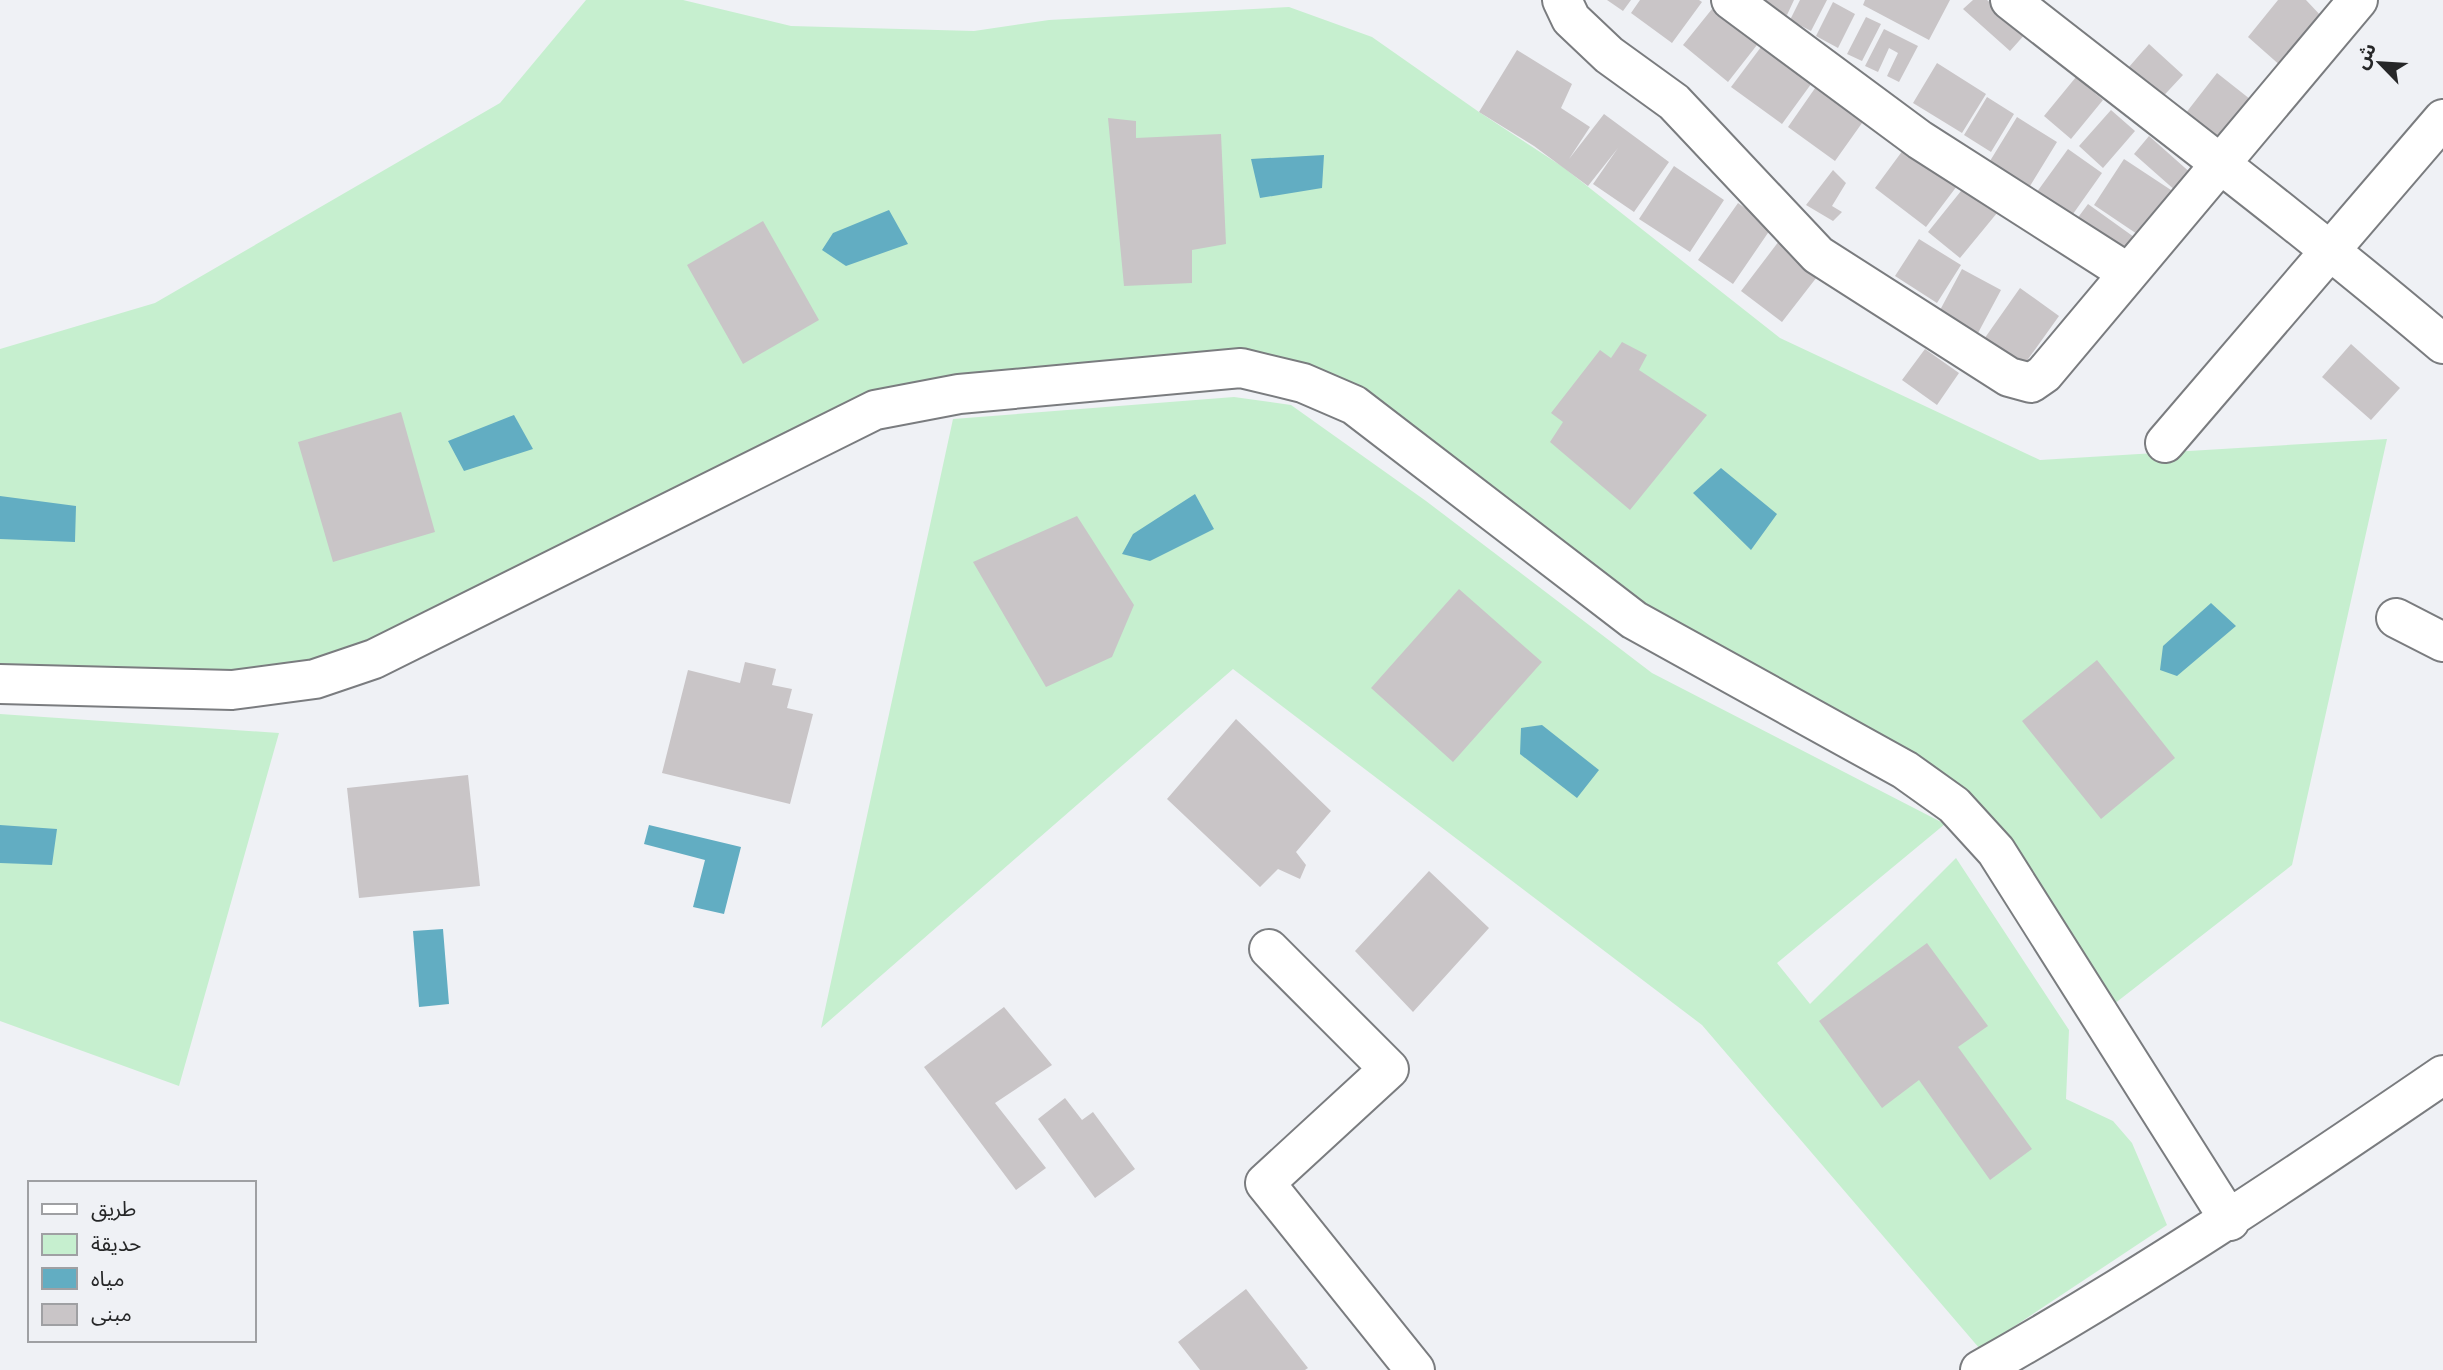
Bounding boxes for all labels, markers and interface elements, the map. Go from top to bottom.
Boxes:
north arrow [2345,28,2415,98]
text: ش [2347,39,2382,73]
legend [28,1181,256,1342]
text: طريق [91,1194,136,1222]
text: حديقة [91,1229,141,1257]
text: مياه [91,1264,124,1292]
text: مبنى [91,1299,132,1327]

